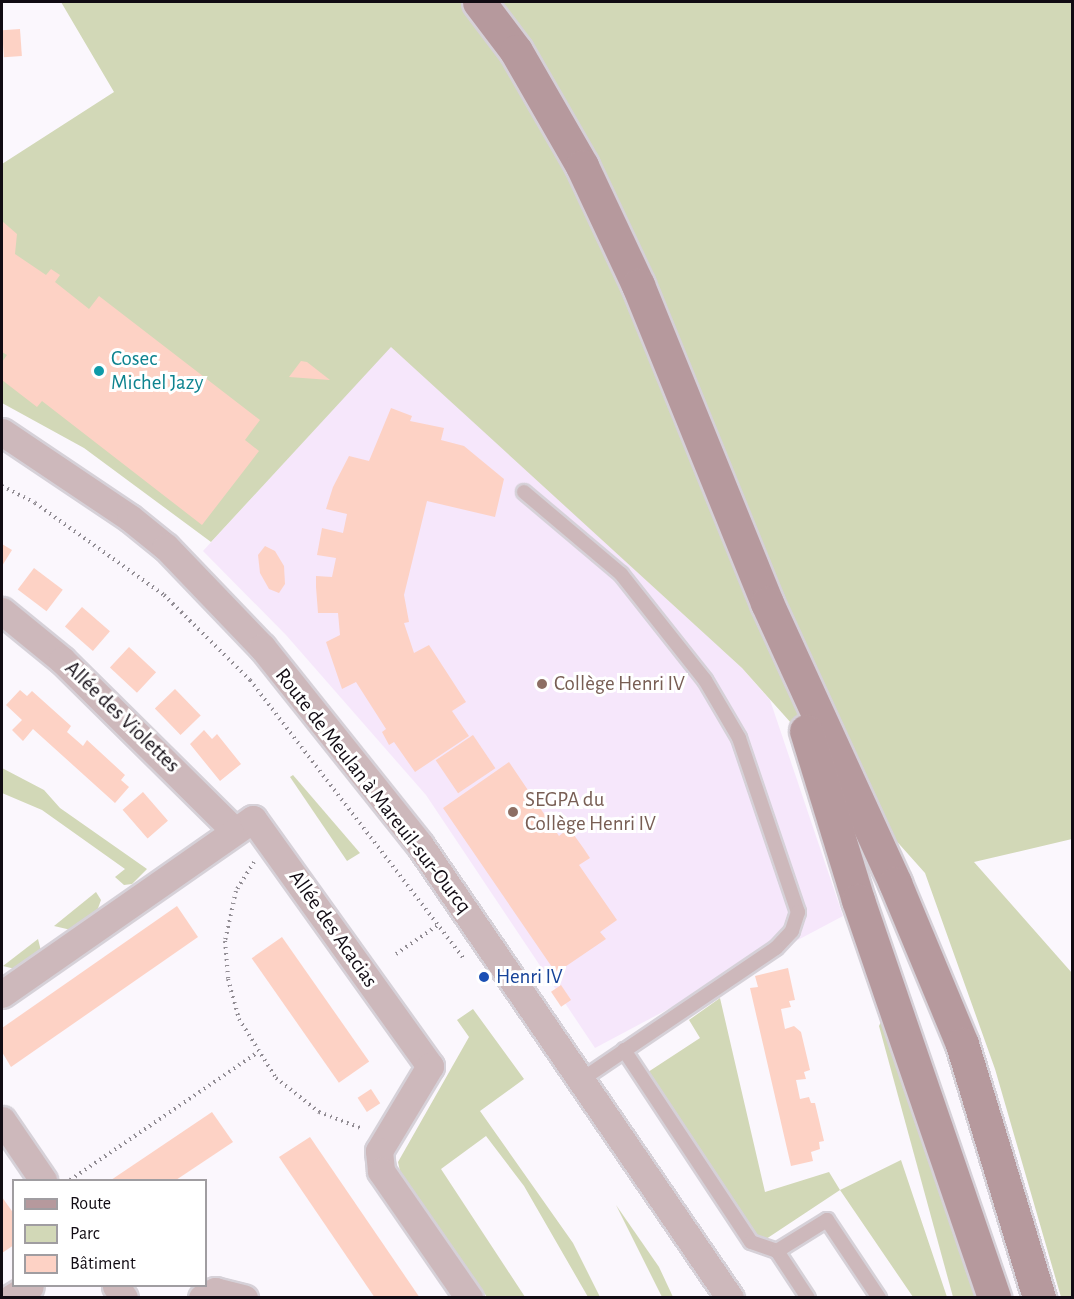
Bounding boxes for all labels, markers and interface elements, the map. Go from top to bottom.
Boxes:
place label: Cosec Michel Jazy [111,346,203,396]
marker: Cosec Michel Jazy [92,364,106,378]
street label: Allée des Violettes [59,656,185,778]
street label: Route de Meulan à Mareuil-sur-Ourcq [269,663,477,919]
place label: Collège Henri IV [554,671,685,697]
marker: Collège Henri IV [535,677,549,691]
place label: SEGPA du Collège Henri IV [525,787,656,837]
marker: SEGPA du Collège Henri IV [506,805,520,819]
street label: Allée des Acacias [283,866,383,992]
place label: Henri IV [496,964,563,990]
marker: Henri IV [477,970,491,984]
legend [12,1179,207,1287]
text: Route [70,1195,111,1213]
text: Parc [70,1225,100,1243]
text: Bâtiment [70,1255,136,1273]

